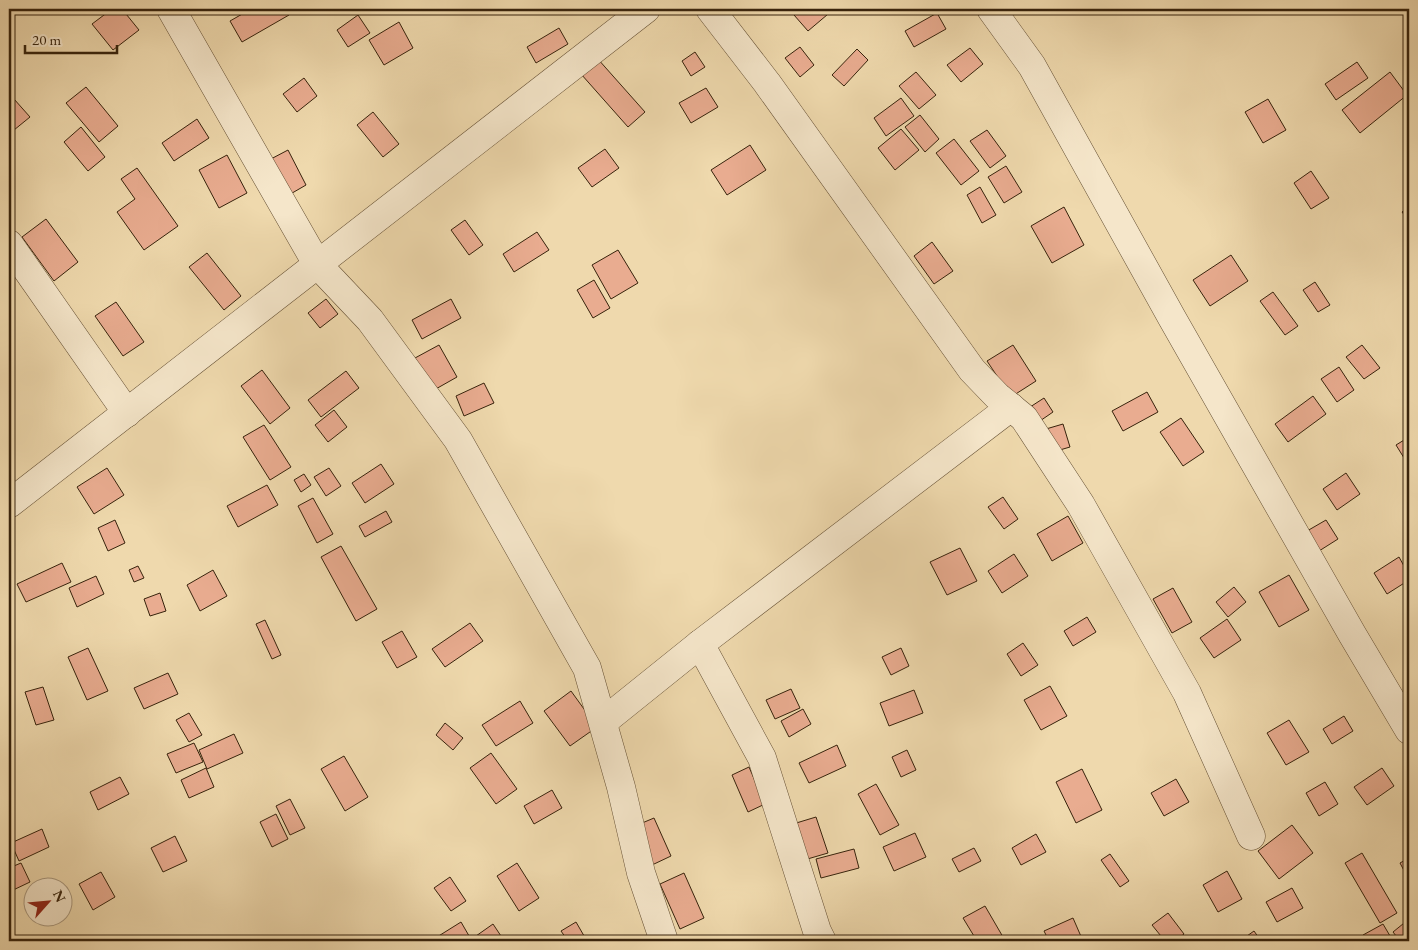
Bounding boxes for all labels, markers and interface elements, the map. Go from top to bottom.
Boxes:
scale bar [25,22,118,54]
text: 20 m [32,30,61,49]
north arrow [22,878,72,928]
text: N [49,887,70,906]

